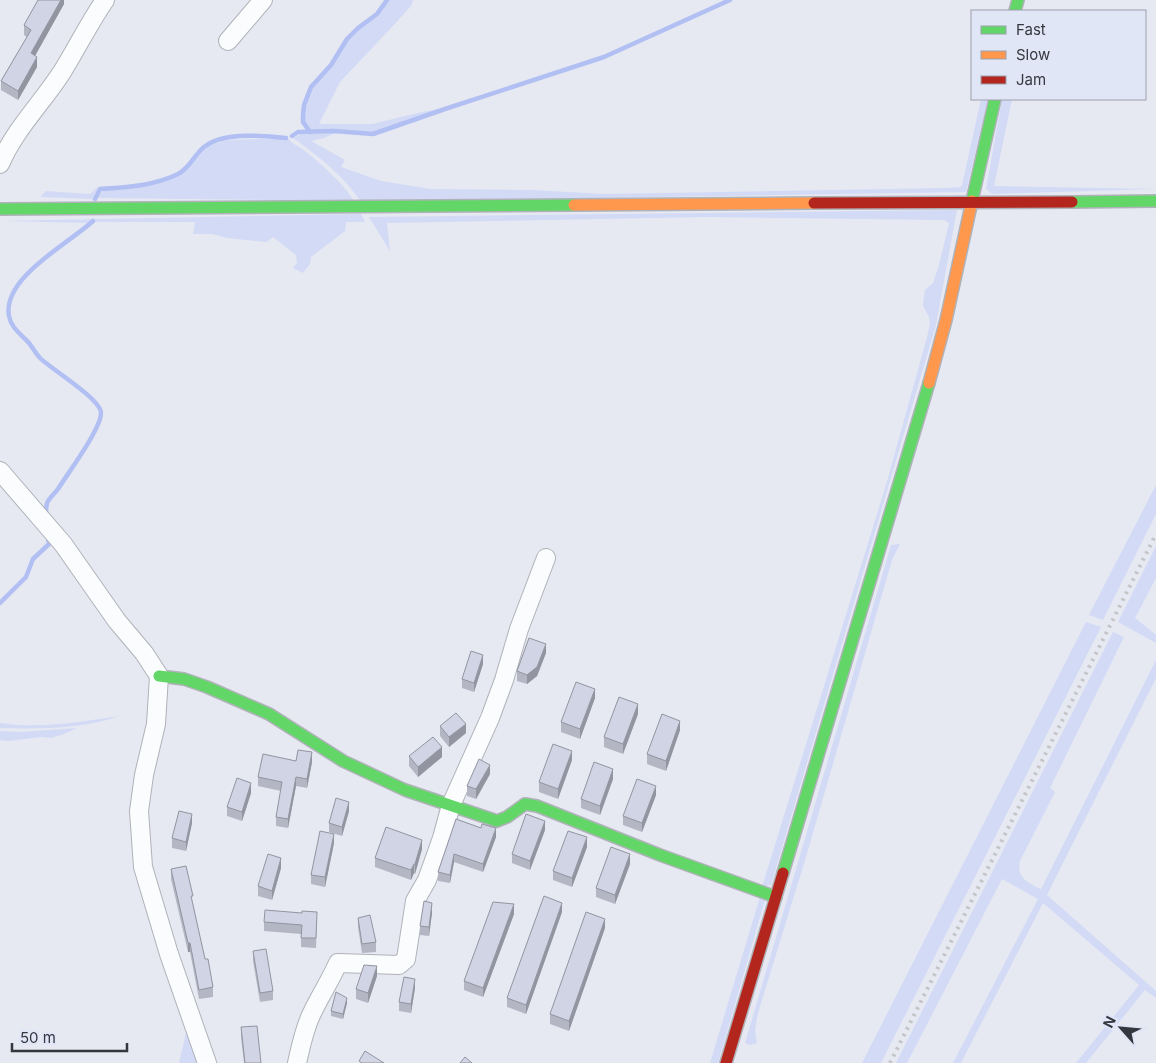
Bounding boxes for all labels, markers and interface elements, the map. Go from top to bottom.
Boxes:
legend [971,10,1146,100]
text: Fast [1016,20,1046,39]
text: Slow [1016,45,1050,64]
text: Jam [1016,70,1046,89]
north arrow [1096,1003,1146,1053]
text: N [1099,1013,1119,1030]
scale bar [12,1020,128,1052]
text: 50 m [20,1028,56,1047]

